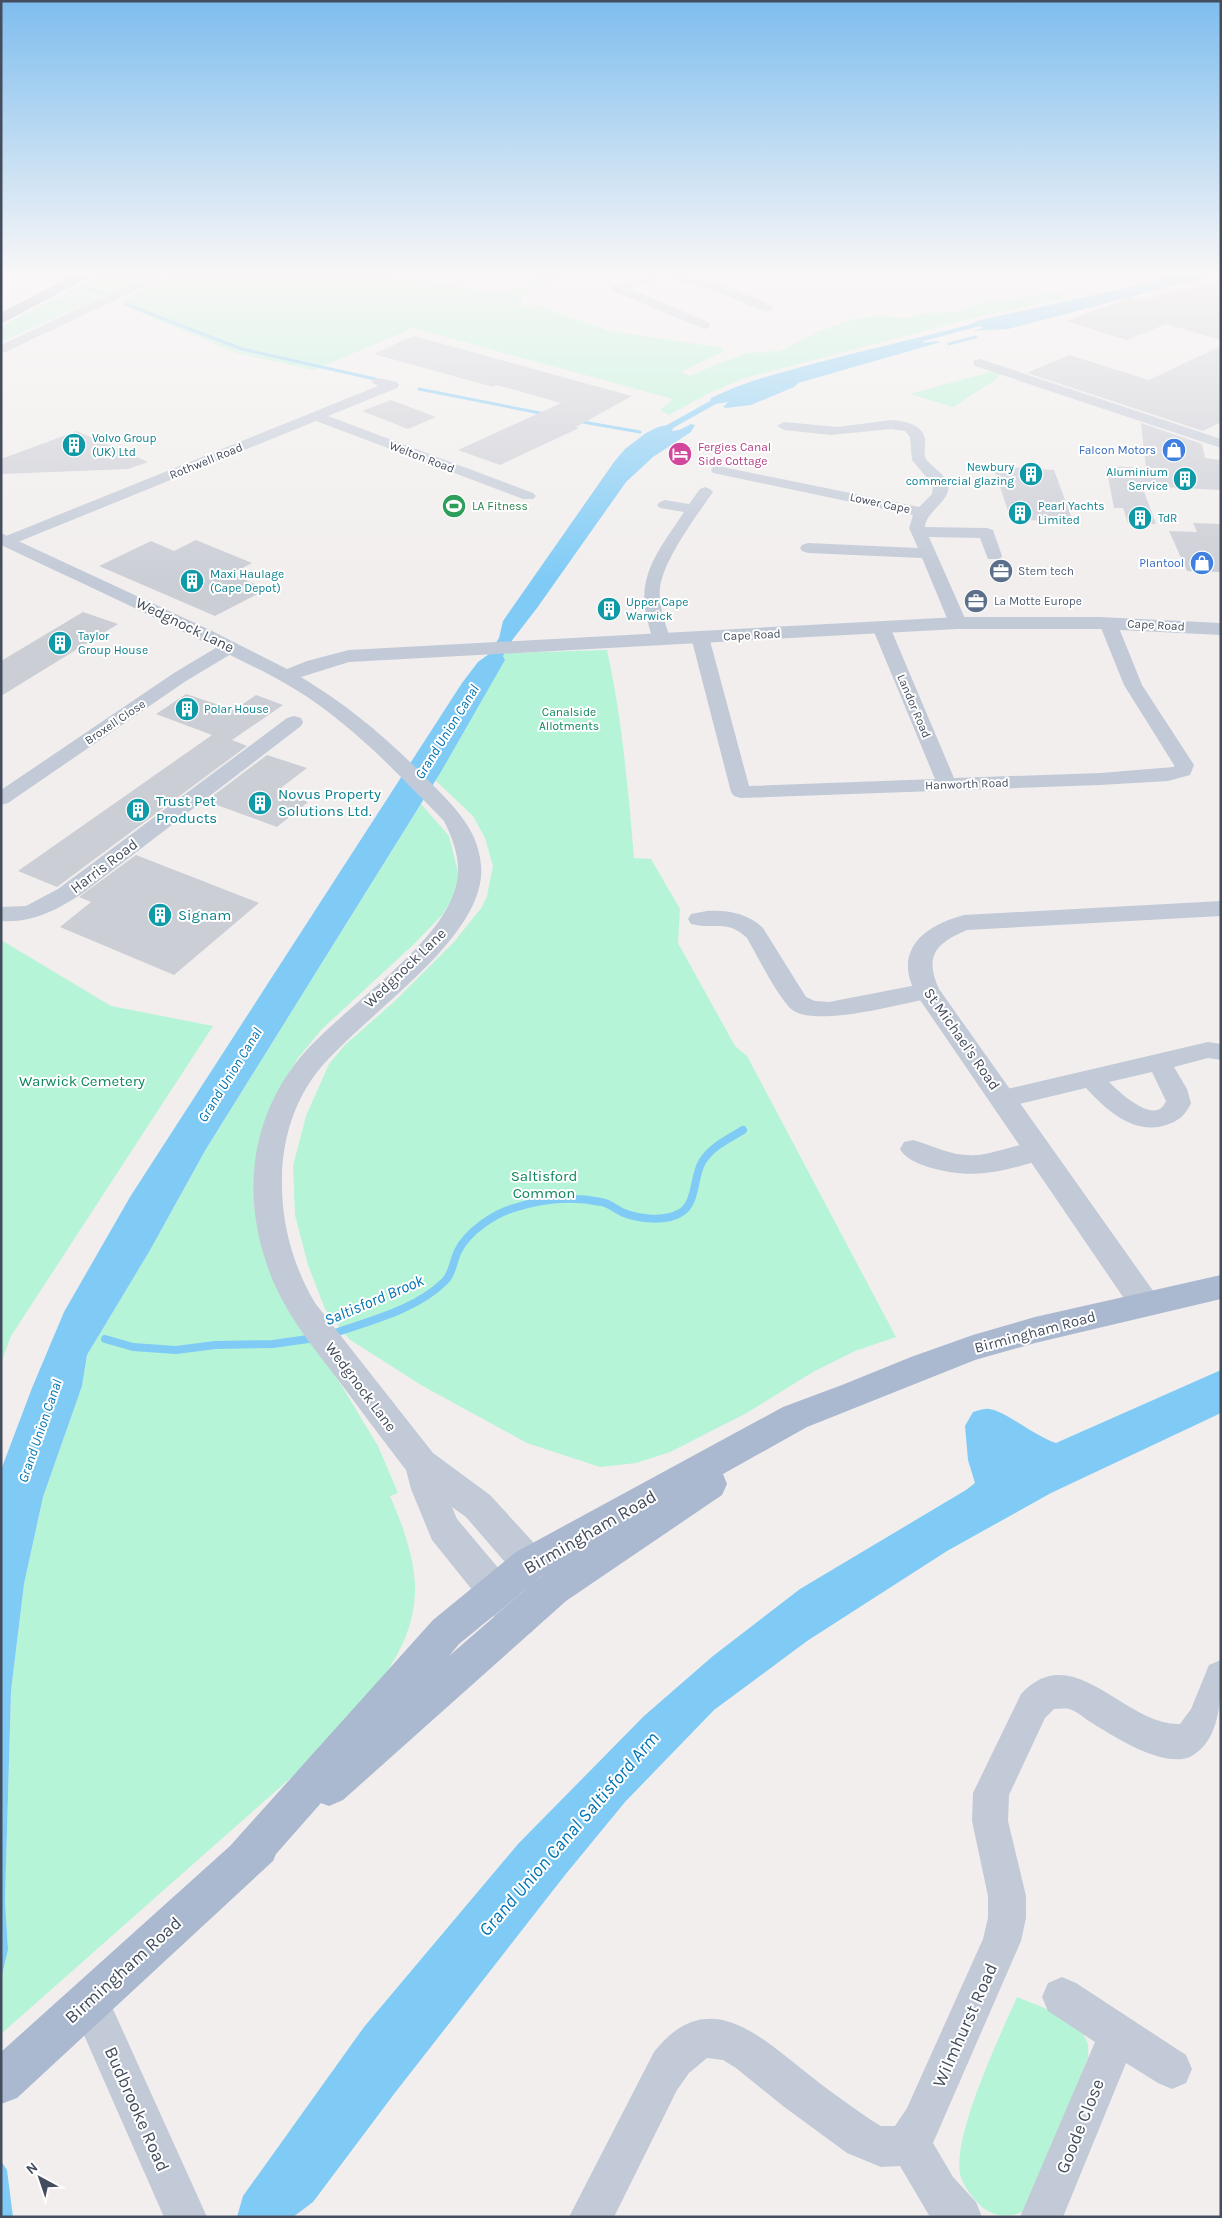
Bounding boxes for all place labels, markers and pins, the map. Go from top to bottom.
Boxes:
place label: Volvo Group (UK) Ltd [92,431,157,459]
building icon: Volvo Group (UK) Ltd [61,432,87,458]
shop icon: Falcon Motors [1161,437,1187,463]
place label: Fergies Canal Side Cottage [698,440,771,468]
hotel icon: Fergies Canal Side Cottage [667,441,693,467]
place label: Falcon Motors [1079,443,1156,457]
place label: Newbury commercial glazing [906,460,1014,488]
building icon: Newbury commercial glazing [1018,461,1044,487]
place label: Aluminium Service [1106,465,1168,493]
building icon: Aluminium Service [1172,466,1198,492]
sports icon: LA Fitness [441,493,467,519]
place label: LA Fitness [472,499,528,513]
place label: Pearl Yachts Limited [1038,499,1105,527]
building icon: Pearl Yachts Limited [1007,500,1033,526]
building icon: TdR [1127,505,1153,531]
place label: TdR [1158,511,1177,525]
shop icon: Plantool [1189,550,1215,576]
place label: Plantool [1139,556,1184,570]
office icon: Stem tech [988,558,1014,584]
place label: Stem tech [1018,564,1074,578]
place label: Maxi Haulage (Cape Depot) [210,567,284,595]
building icon: Maxi Haulage (Cape Depot) [179,568,205,594]
office icon: La Motte Europe [963,588,989,614]
place label: La Motte Europe [994,594,1082,608]
place label: Upper Cape Warwick [626,595,688,623]
building icon: Upper Cape Warwick [596,596,622,622]
place label: Taylor Group House [78,629,148,657]
building icon: Taylor Group House [47,630,73,656]
building icon: Polar House [174,696,200,722]
place label: Polar House [204,702,269,716]
place label: Novus Property Solutions Ltd. [278,785,381,820]
building icon: Novus Property Solutions Ltd. [247,790,273,816]
place label: Trust Pet Products [156,792,217,827]
building icon: Trust Pet Products [125,797,151,823]
building icon: Signam [147,902,173,928]
place label: Signam [178,906,231,924]

